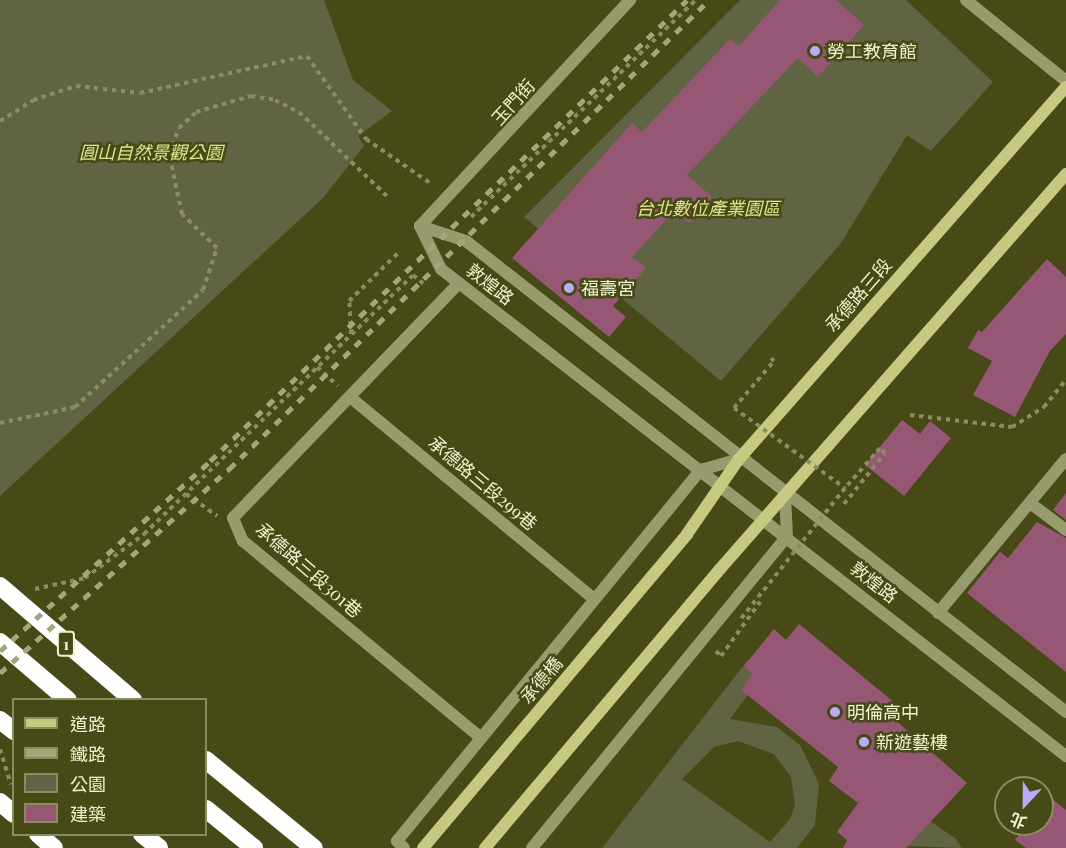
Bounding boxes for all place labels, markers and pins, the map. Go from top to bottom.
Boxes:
place label: 勞工教育館 [827,40,917,62]
marker: 勞工教育館 [808,44,822,58]
place label: 福壽宮 [581,277,635,299]
marker: 福壽宮 [562,281,576,295]
place label: 明倫高中 [847,701,919,723]
marker: 明倫高中 [828,705,842,719]
place label: 新遊藝樓 [876,731,948,753]
marker: 新遊藝樓 [857,735,871,749]

